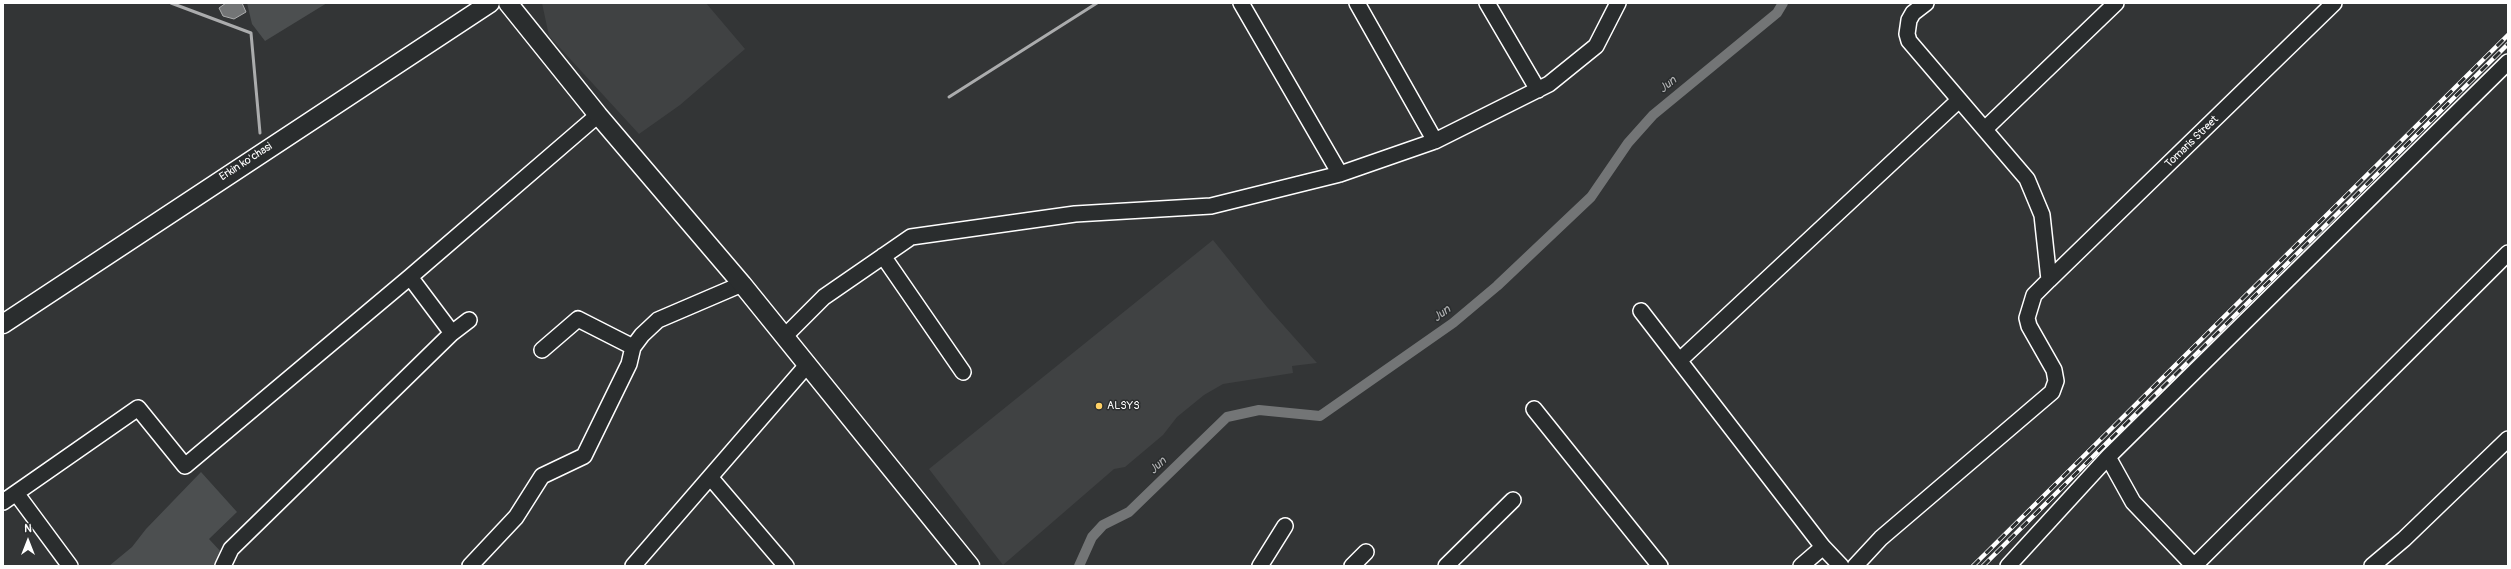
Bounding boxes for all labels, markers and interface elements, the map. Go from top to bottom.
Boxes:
water label: Jun [1656,74,1680,96]
street label: Tomaris Street [2163,113,2221,171]
street label: Erkin ko'chasi [217,140,275,184]
water label: Jun [1430,303,1454,325]
place label: ALSYS [1107,399,1140,413]
marker: ALSYS [1094,401,1104,411]
water label: Jun [1146,454,1170,478]
north arrow [8,521,48,561]
text: N [24,522,32,535]

